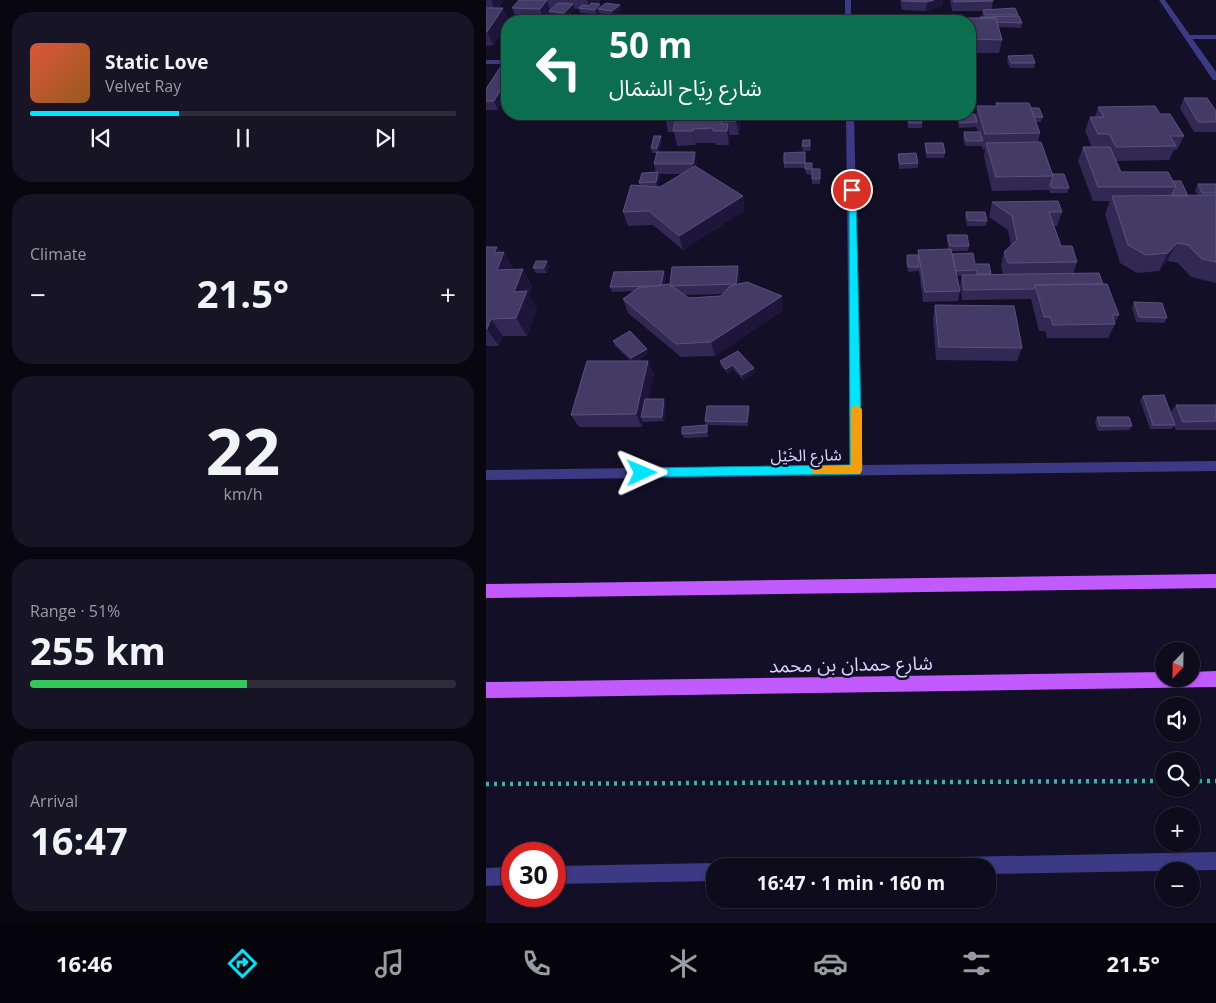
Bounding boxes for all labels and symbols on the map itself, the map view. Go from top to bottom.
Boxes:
pin [831,169,873,211]
street label: شارع الخَيْل [770,443,842,469]
position arrow [615,446,667,498]
north arrow [1155,642,1200,688]
street label: شارع حمدان بن محمد [769,650,933,679]
speed limit sign: 30 [501,842,566,907]

